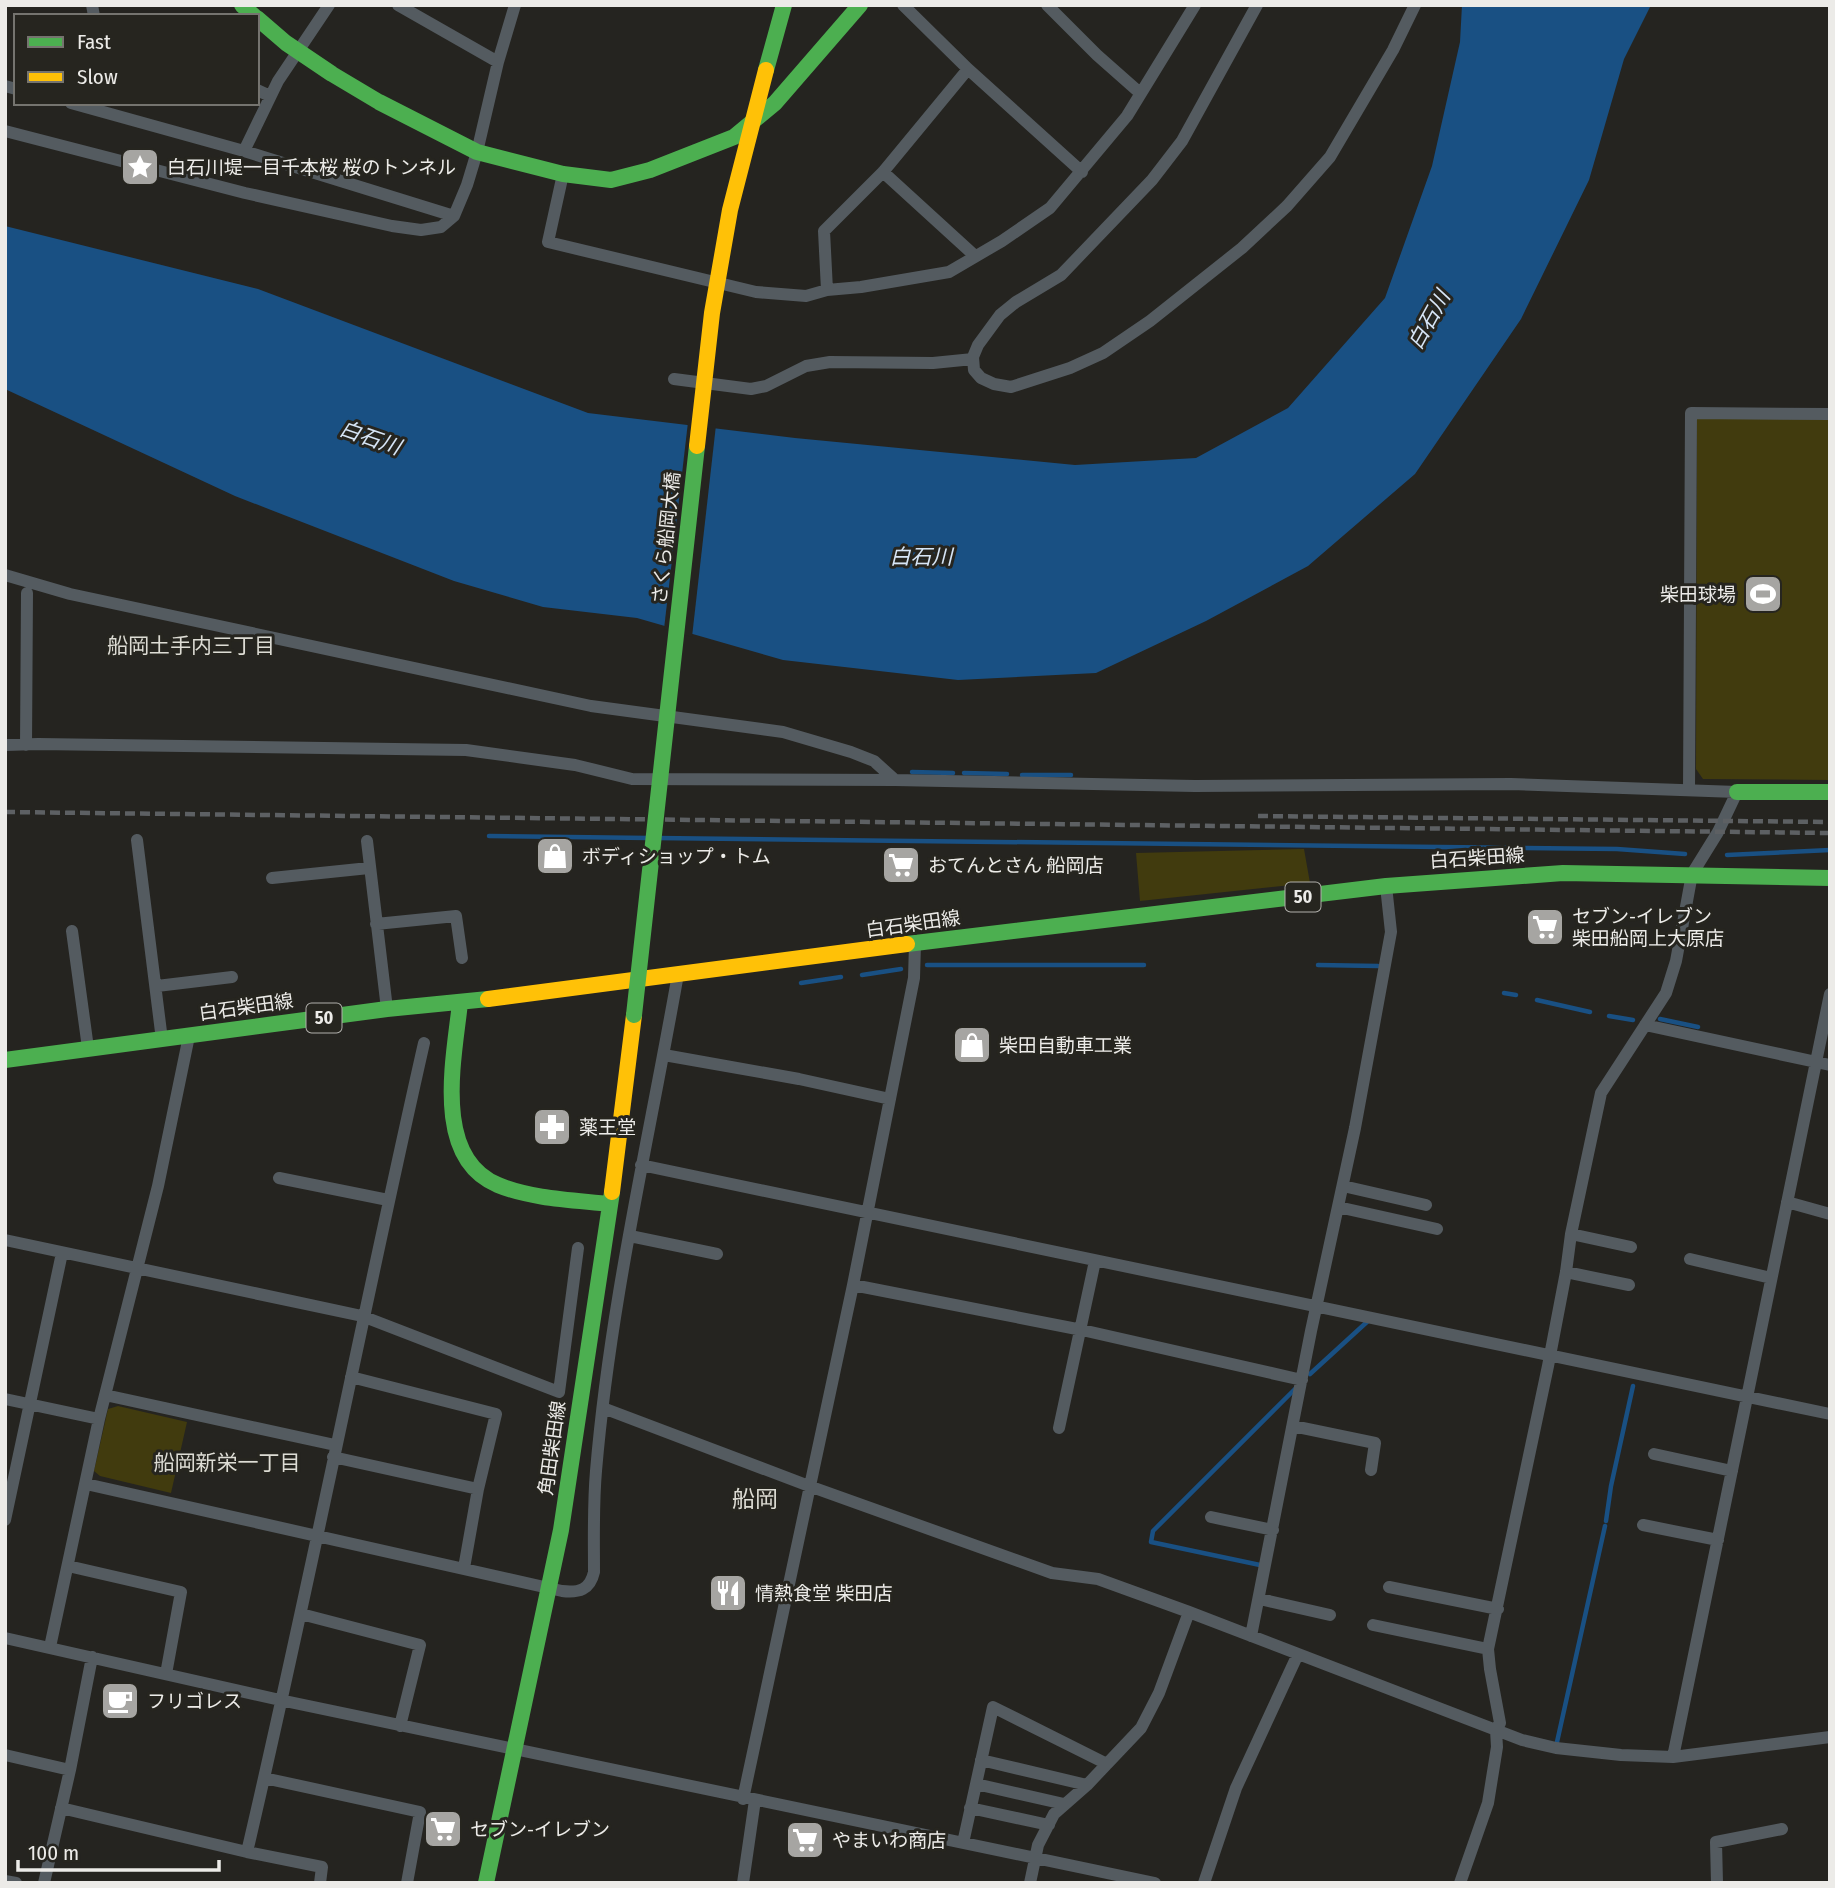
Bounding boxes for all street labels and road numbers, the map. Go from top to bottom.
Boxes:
street label: さくら船岡大橋 [648,471,684,605]
street label: 白石柴田線 [1429,843,1525,873]
road number: 50 [1286,882,1320,912]
street label: 白石柴田線 [864,906,962,942]
street label: 白石柴田線 [197,989,295,1025]
road number: 50 [306,1003,342,1032]
street label: 角田柴田線 [534,1399,570,1497]

